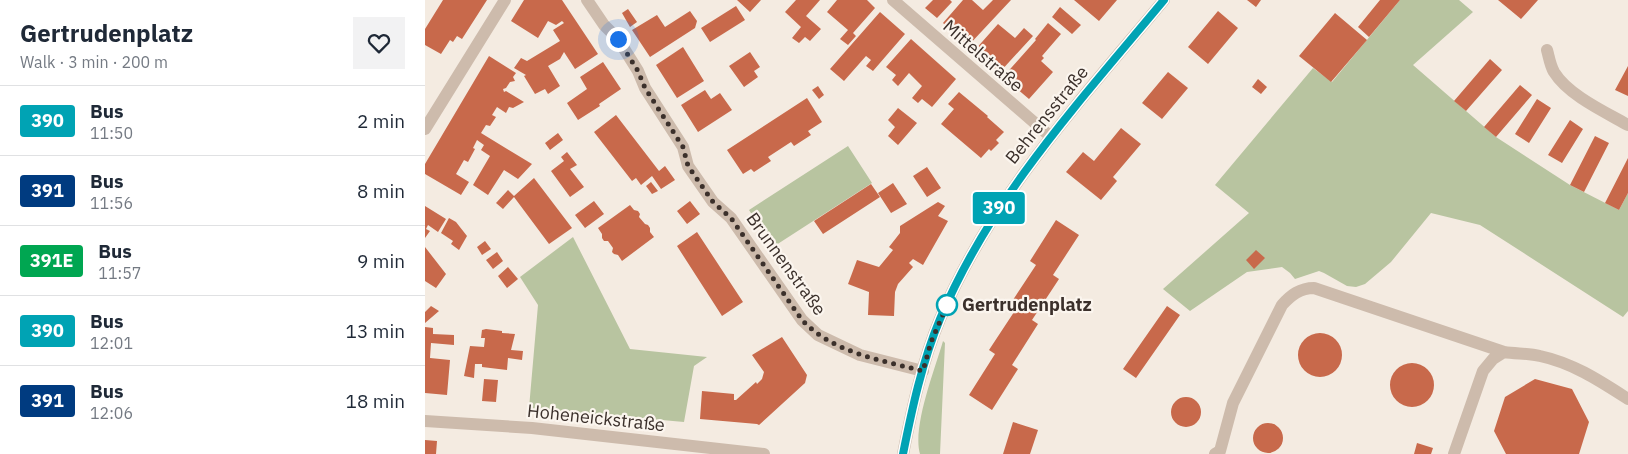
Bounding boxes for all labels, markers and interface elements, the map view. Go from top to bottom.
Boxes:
street label: Mittelstraße [938,15,1028,97]
text: Gertrudenplatz [20,17,193,49]
button: heart [353,17,405,69]
your location [606,27,631,52]
text: Walk · 3 min · 200 m [20,52,168,72]
street label: Behrensstraße [1000,61,1093,168]
text: Bus [90,99,124,123]
text: 390 [31,109,64,132]
text: 2 min [357,109,405,133]
text: 11:50 [90,123,133,143]
text: Bus [90,169,124,193]
text: 391 [31,179,64,202]
text: 8 min [357,179,405,203]
line badge: 390 [970,192,1028,224]
text: 11:56 [90,193,133,213]
text: 390 [983,196,1015,219]
street label: Brunnenstraße [741,208,832,320]
text: Bus [98,239,132,263]
text: 391E [30,249,73,272]
text: 9 min [357,249,405,273]
text: 11:57 [98,263,141,283]
place label: Gertrudenplatz [962,293,1092,316]
marker: Gertrudenplatz [936,294,958,316]
text: Bus [90,309,124,333]
text: 390 [31,319,64,342]
text: 13 min [346,319,405,343]
text: 12:01 [90,333,133,353]
text: Bus [90,379,124,403]
text: 391 [31,389,64,412]
text: 18 min [346,389,405,413]
street label: Hoheneickstraße [526,399,666,436]
text: 12:06 [90,403,133,423]

